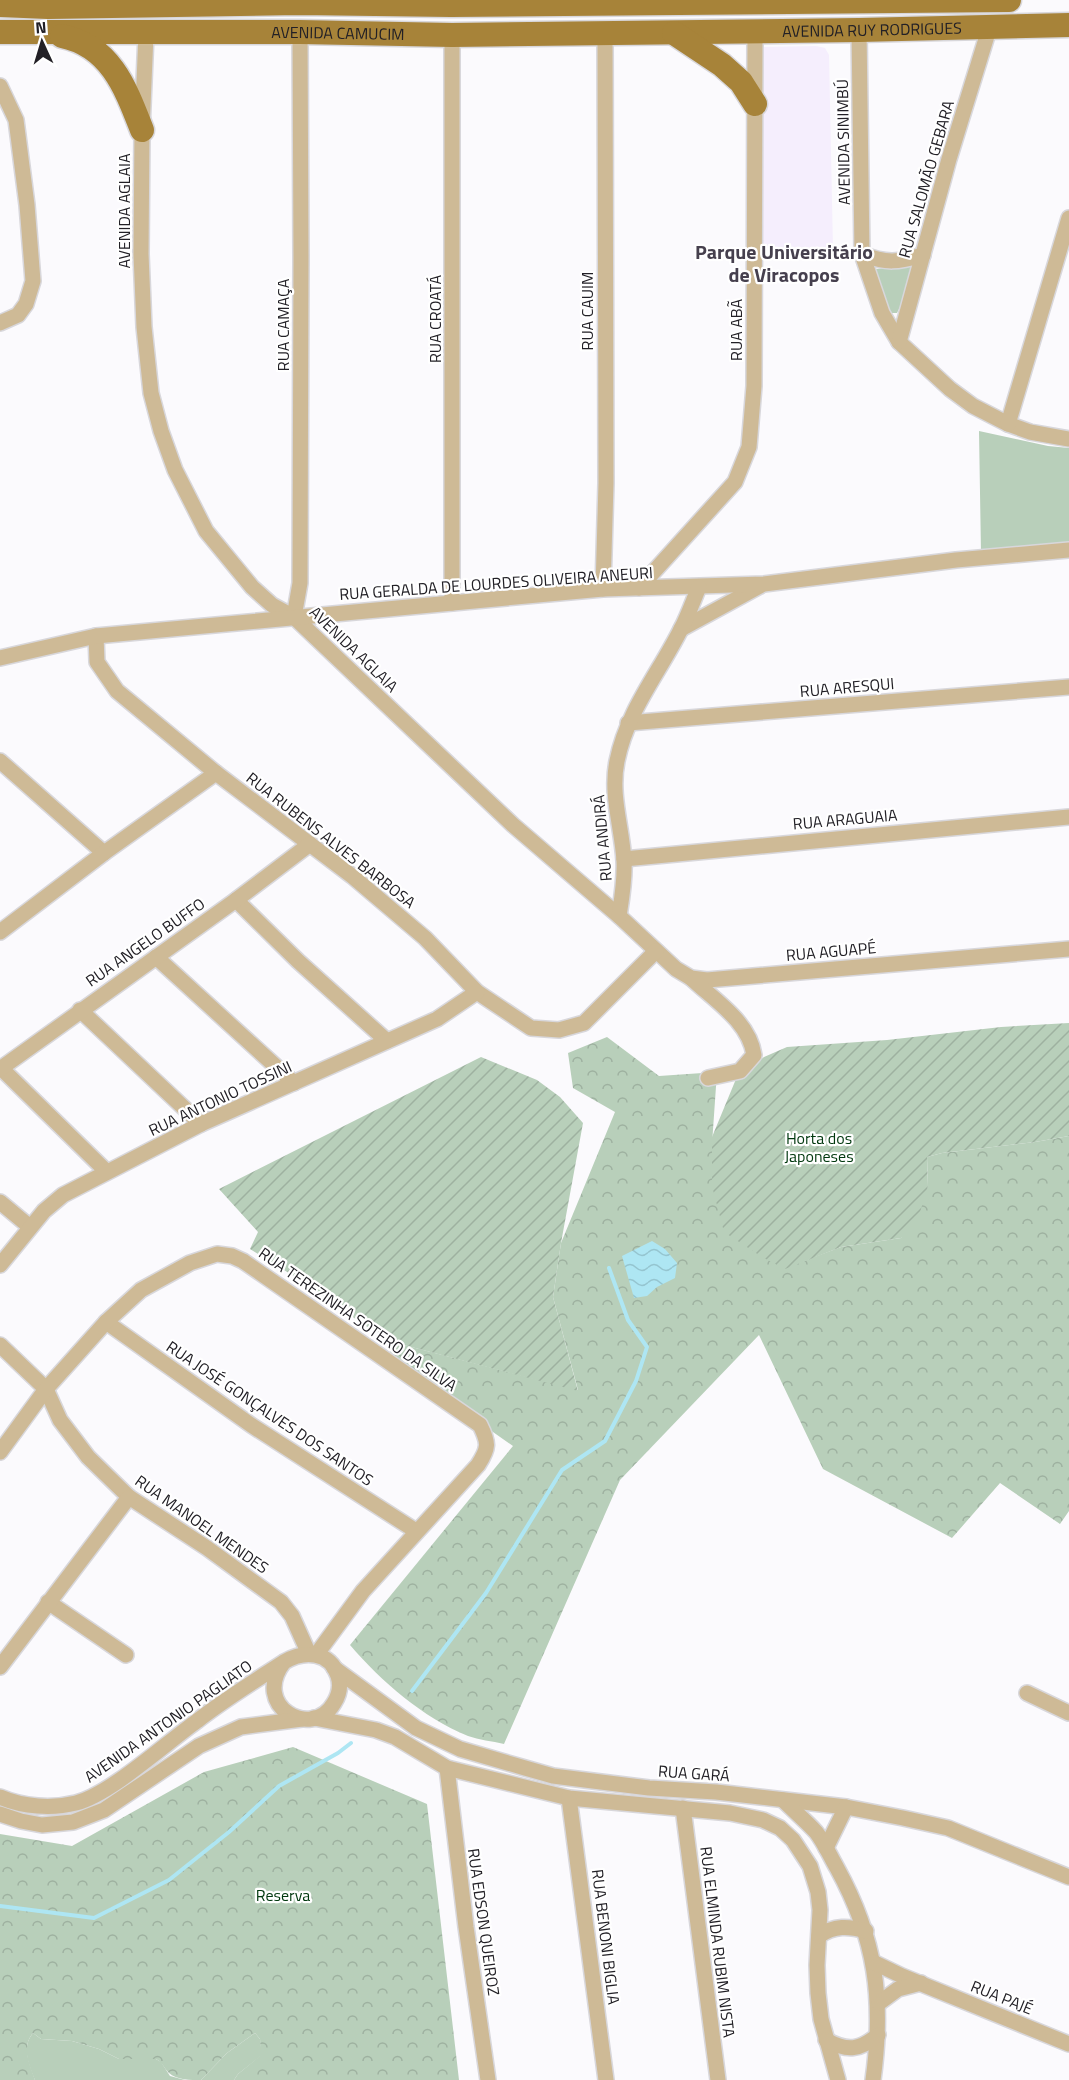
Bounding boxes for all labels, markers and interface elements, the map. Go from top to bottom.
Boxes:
north arrow [12,12,72,72]
text: N [35,15,47,39]
street label: AVENIDA RUY RODRIGUES [782,16,962,43]
street label: AVENIDA CAMUCIM [271,20,405,46]
street label: AVENIDA SINIMBÚ [830,79,856,205]
street label: RUA SALOMÃO GEBARA [892,97,960,261]
street label: AVENIDA AGLAIA [112,153,136,269]
district label: Parque Universitário de Viracopos [695,236,873,290]
street label: RUA CAUIM [575,272,599,350]
street label: RUA CROATÁ [423,275,447,363]
street label: RUA CAMAÇA [271,278,295,371]
street label: RUA ABÃ [724,299,748,361]
street label: RUA GERALDA DE LOURDES OLIVEIRA ANEURI [338,560,654,606]
street label: AVENIDA AGLAIA [304,600,404,698]
street label: RUA ARESQUI [799,671,895,703]
street label: RUA RUBENS ALVES BARBOSA [241,766,421,914]
street label: RUA ANDIRÁ [586,793,618,882]
street label: RUA ARAGUAIA [792,802,899,836]
street label: RUA ANGELO BUFFO [80,892,210,992]
street label: RUA AGUAPÉ [785,935,877,967]
street label: RUA ANTONIO TOSSINI [144,1054,296,1142]
park label: Horta dos Japoneses [784,1126,854,1168]
street label: RUA TEREZINHA SOTERO DA SILVA [254,1241,462,1397]
street label: RUA JOSÉ GONÇALVES DOS SANTOS [162,1335,378,1491]
street label: RUA MANOEL MENDES [130,1469,274,1579]
street label: AVENIDA ANTONIO PAGLIATO [79,1654,257,1788]
street label: RUA GARÁ [657,1759,731,1788]
street label: RUA ELMINDA RUBIM NISTA [694,1845,742,2039]
street label: RUA EDSON QUEIROZ [462,1847,506,1997]
street label: RUA BENONI BIGLIA [586,1868,626,2007]
park label: Reserva [256,1883,310,1907]
street label: RUA PAJÉ [967,1974,1037,2020]

